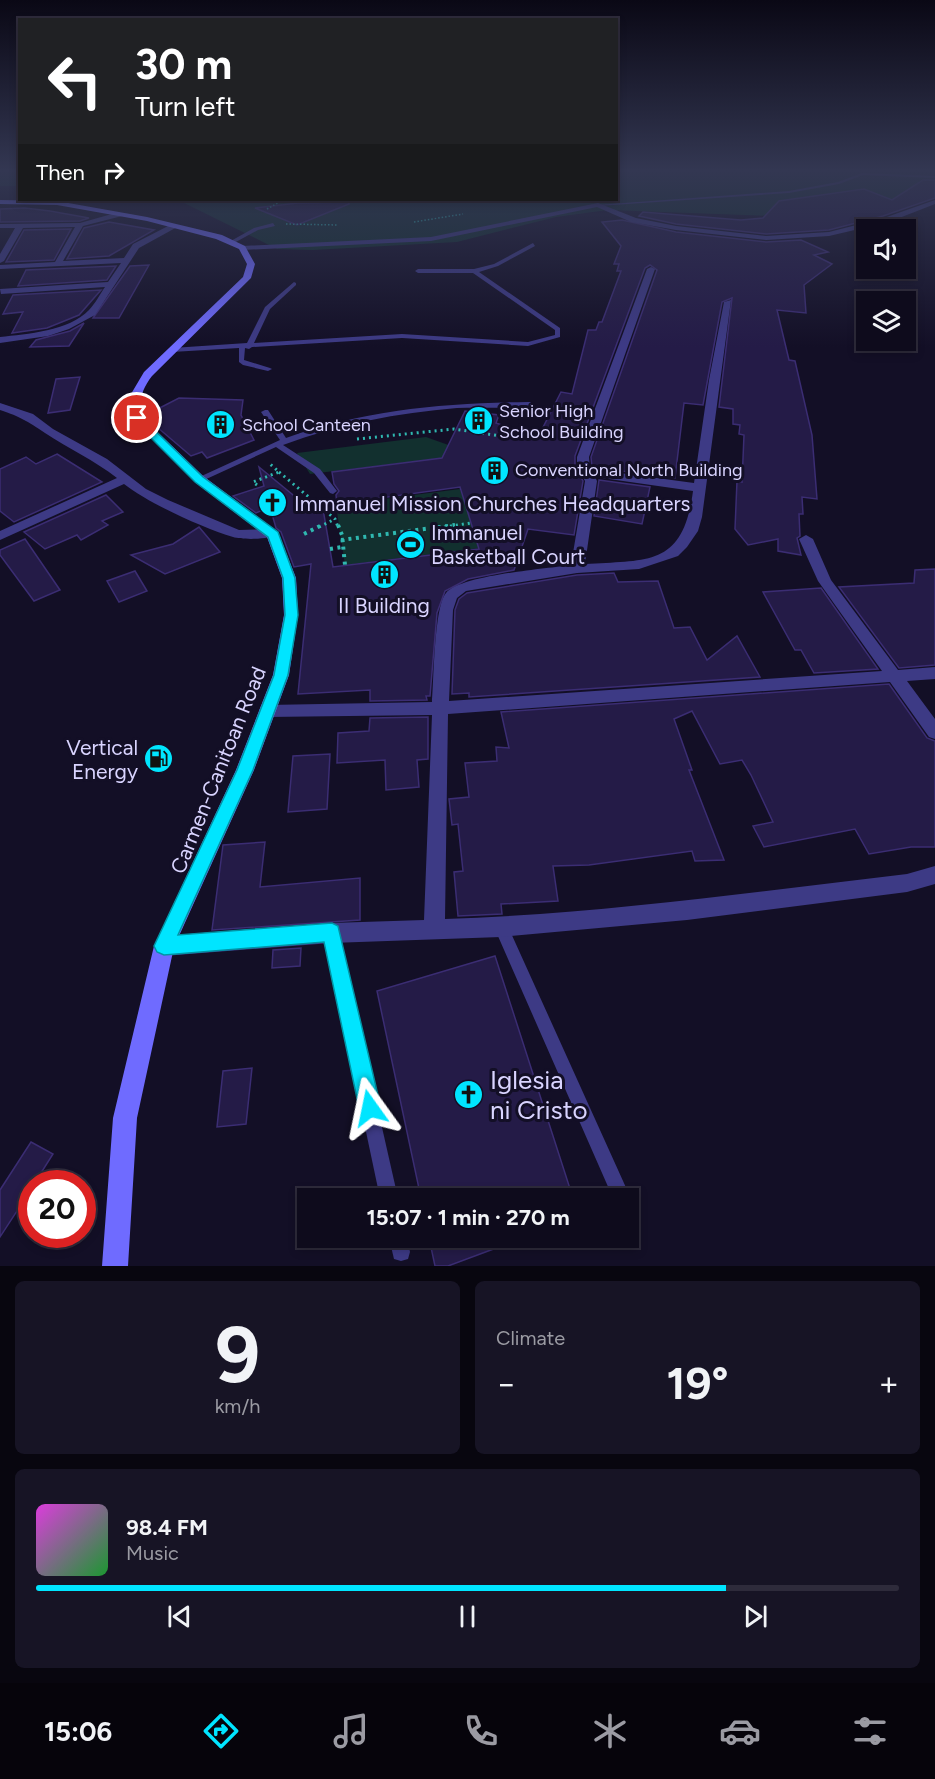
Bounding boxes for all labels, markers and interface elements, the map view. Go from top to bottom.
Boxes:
text: 30 m [135,39,232,90]
icon: left [36,42,114,120]
text: Turn left [135,90,235,123]
icon: right [97,156,130,189]
text: Then [36,159,85,186]
map controls [856,219,916,351]
button: sound [856,219,916,279]
button: layers [856,291,916,351]
pin [111,392,162,443]
place label: Senior High School Building [499,400,624,443]
icon: arrive [120,401,153,434]
building icon: Senior High School Building [462,405,494,437]
building icon: School Canteen [205,409,237,441]
place label: School Canteen [242,414,371,436]
building icon: Conventional North Building [478,454,510,486]
place label: Conventional North Building [515,459,743,481]
church icon: Immanuel Mission Churches Headquarters [257,487,289,519]
place label: Immanuel Mission Churches Headquarters [294,491,690,516]
place label: Immanuel Basketball Court [431,520,585,569]
sports icon: Immanuel Basketball Court [394,528,426,560]
building icon: II Building [368,558,400,590]
place label: II Building [338,593,430,618]
street label: Carmen-Canitoan Road [165,663,271,877]
place label: Vertical Energy [66,735,138,784]
fuel station icon: Vertical Energy [143,743,175,775]
place label: Iglesia ni Cristo [490,1064,588,1126]
position arrow [338,1076,402,1140]
church icon: Iglesia ni Cristo [453,1079,485,1111]
speed limit sign: 20 [18,1170,96,1248]
text: 15:07 · 1 min · 270 m [366,1204,570,1231]
text: 9 [215,1308,260,1402]
text: Climate [496,1326,565,1350]
text: 19° [666,1356,729,1410]
text: − [496,1364,517,1403]
text: + [878,1364,899,1403]
text: km/h [215,1394,260,1418]
text: 98.4 FM [126,1514,208,1541]
text: Music [126,1541,179,1565]
icon: previous [163,1600,196,1633]
icon: pause [451,1600,484,1633]
icon: next [739,1600,772,1633]
icon: directions [200,1710,242,1752]
icon: music [330,1710,372,1752]
icon: phone [460,1710,502,1752]
icon: climate [589,1710,631,1752]
icon: car [719,1710,761,1752]
icon: filters [849,1710,891,1752]
text: 15:06 [44,1715,112,1748]

